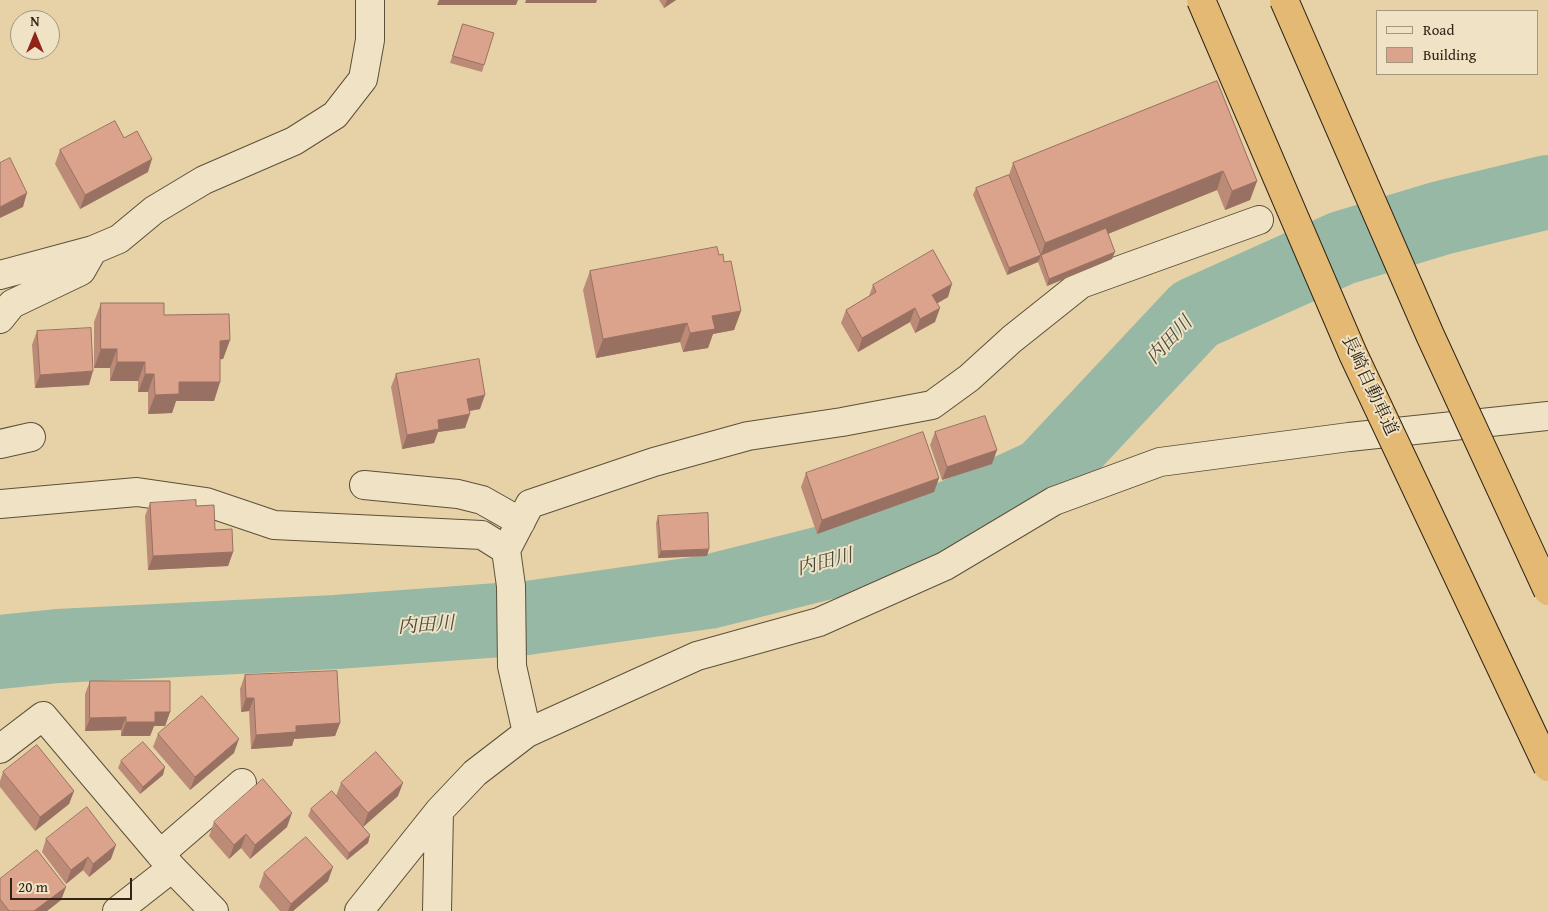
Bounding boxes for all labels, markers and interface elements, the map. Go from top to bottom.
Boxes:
north arrow [10,10,60,60]
legend [1376,10,1538,75]
text: N [30,11,40,31]
text: Road [1423,19,1454,40]
text: Building [1423,44,1476,65]
water label: 内田川 [1142,312,1198,370]
street label: 長崎自動車道 [1336,332,1402,440]
water label: 内田川 [795,545,855,581]
water label: 内田川 [397,613,455,639]
scale bar [12,868,135,900]
text: 20 m [18,876,48,897]

